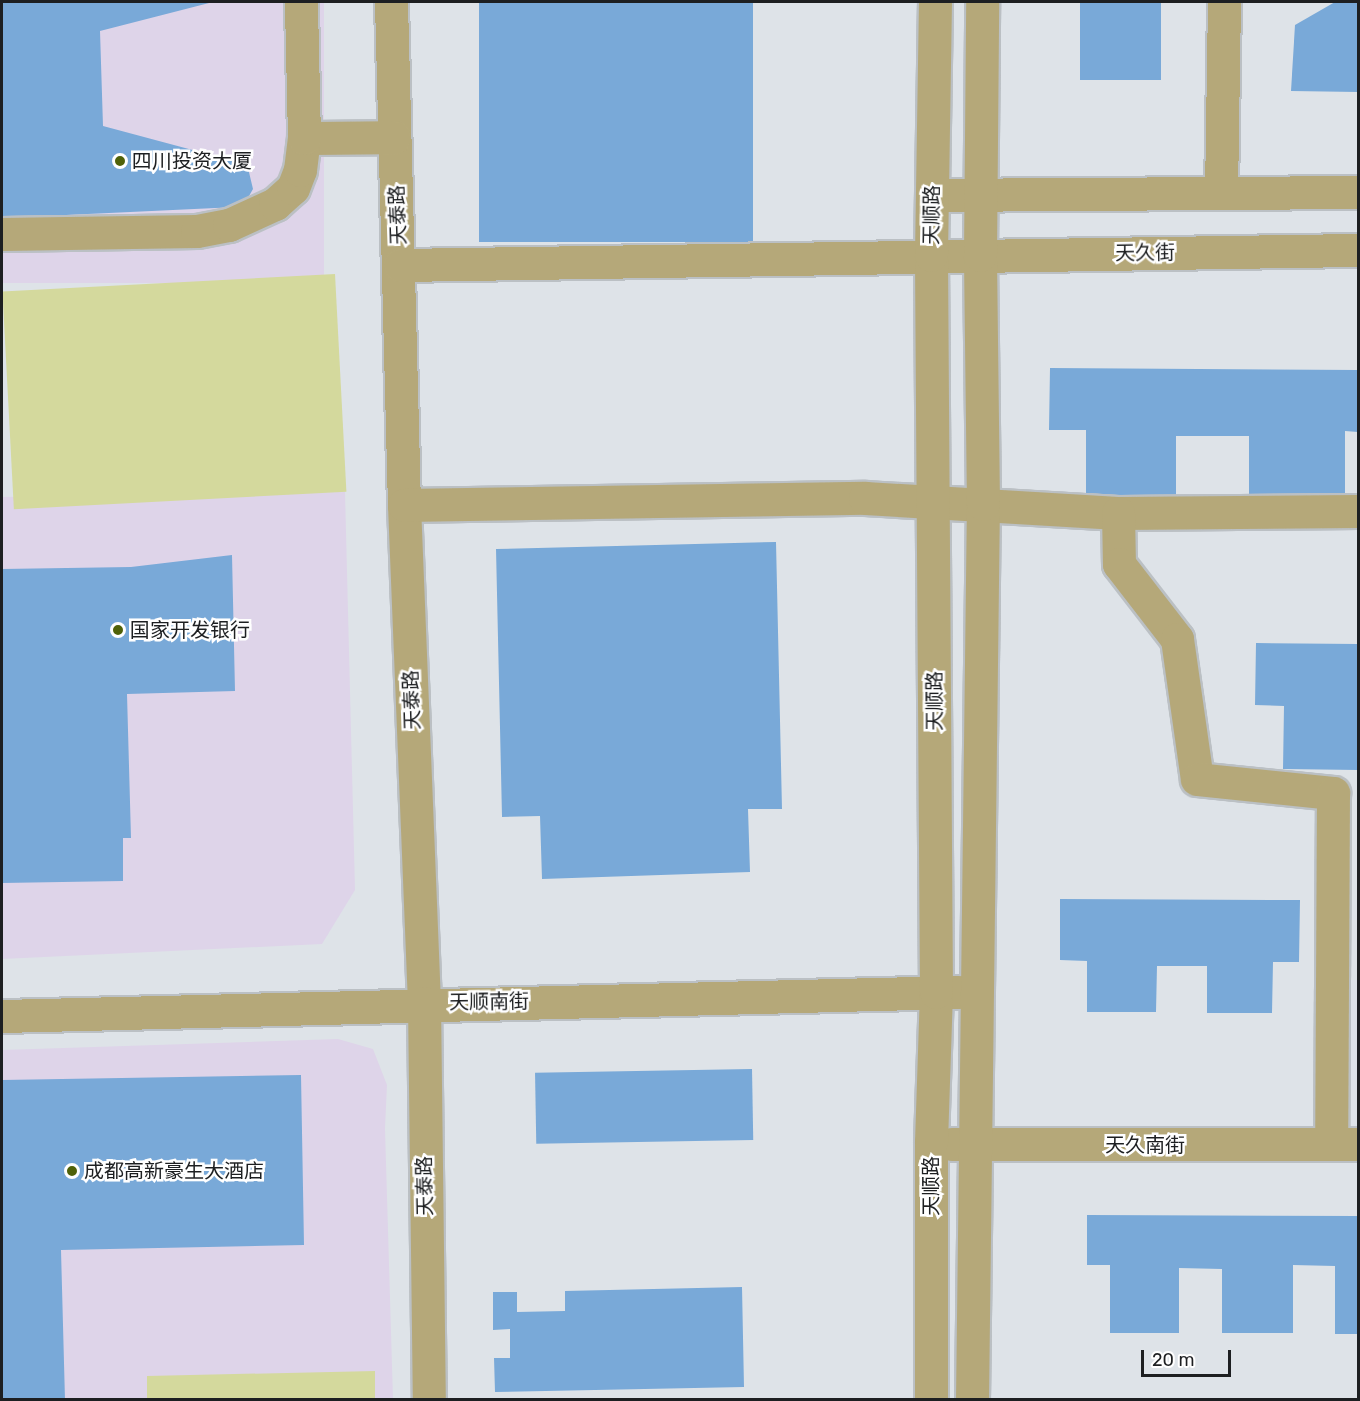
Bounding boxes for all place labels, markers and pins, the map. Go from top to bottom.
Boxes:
place label: 四川投资大厦 [132,149,252,173]
marker: 四川投资大厦 [113,154,127,168]
place label: 国家开发银行 [130,618,250,642]
marker: 国家开发银行 [111,623,125,637]
place label: 成都高新豪生大酒店 [84,1159,264,1183]
marker: 成都高新豪生大酒店 [65,1164,79,1178]

